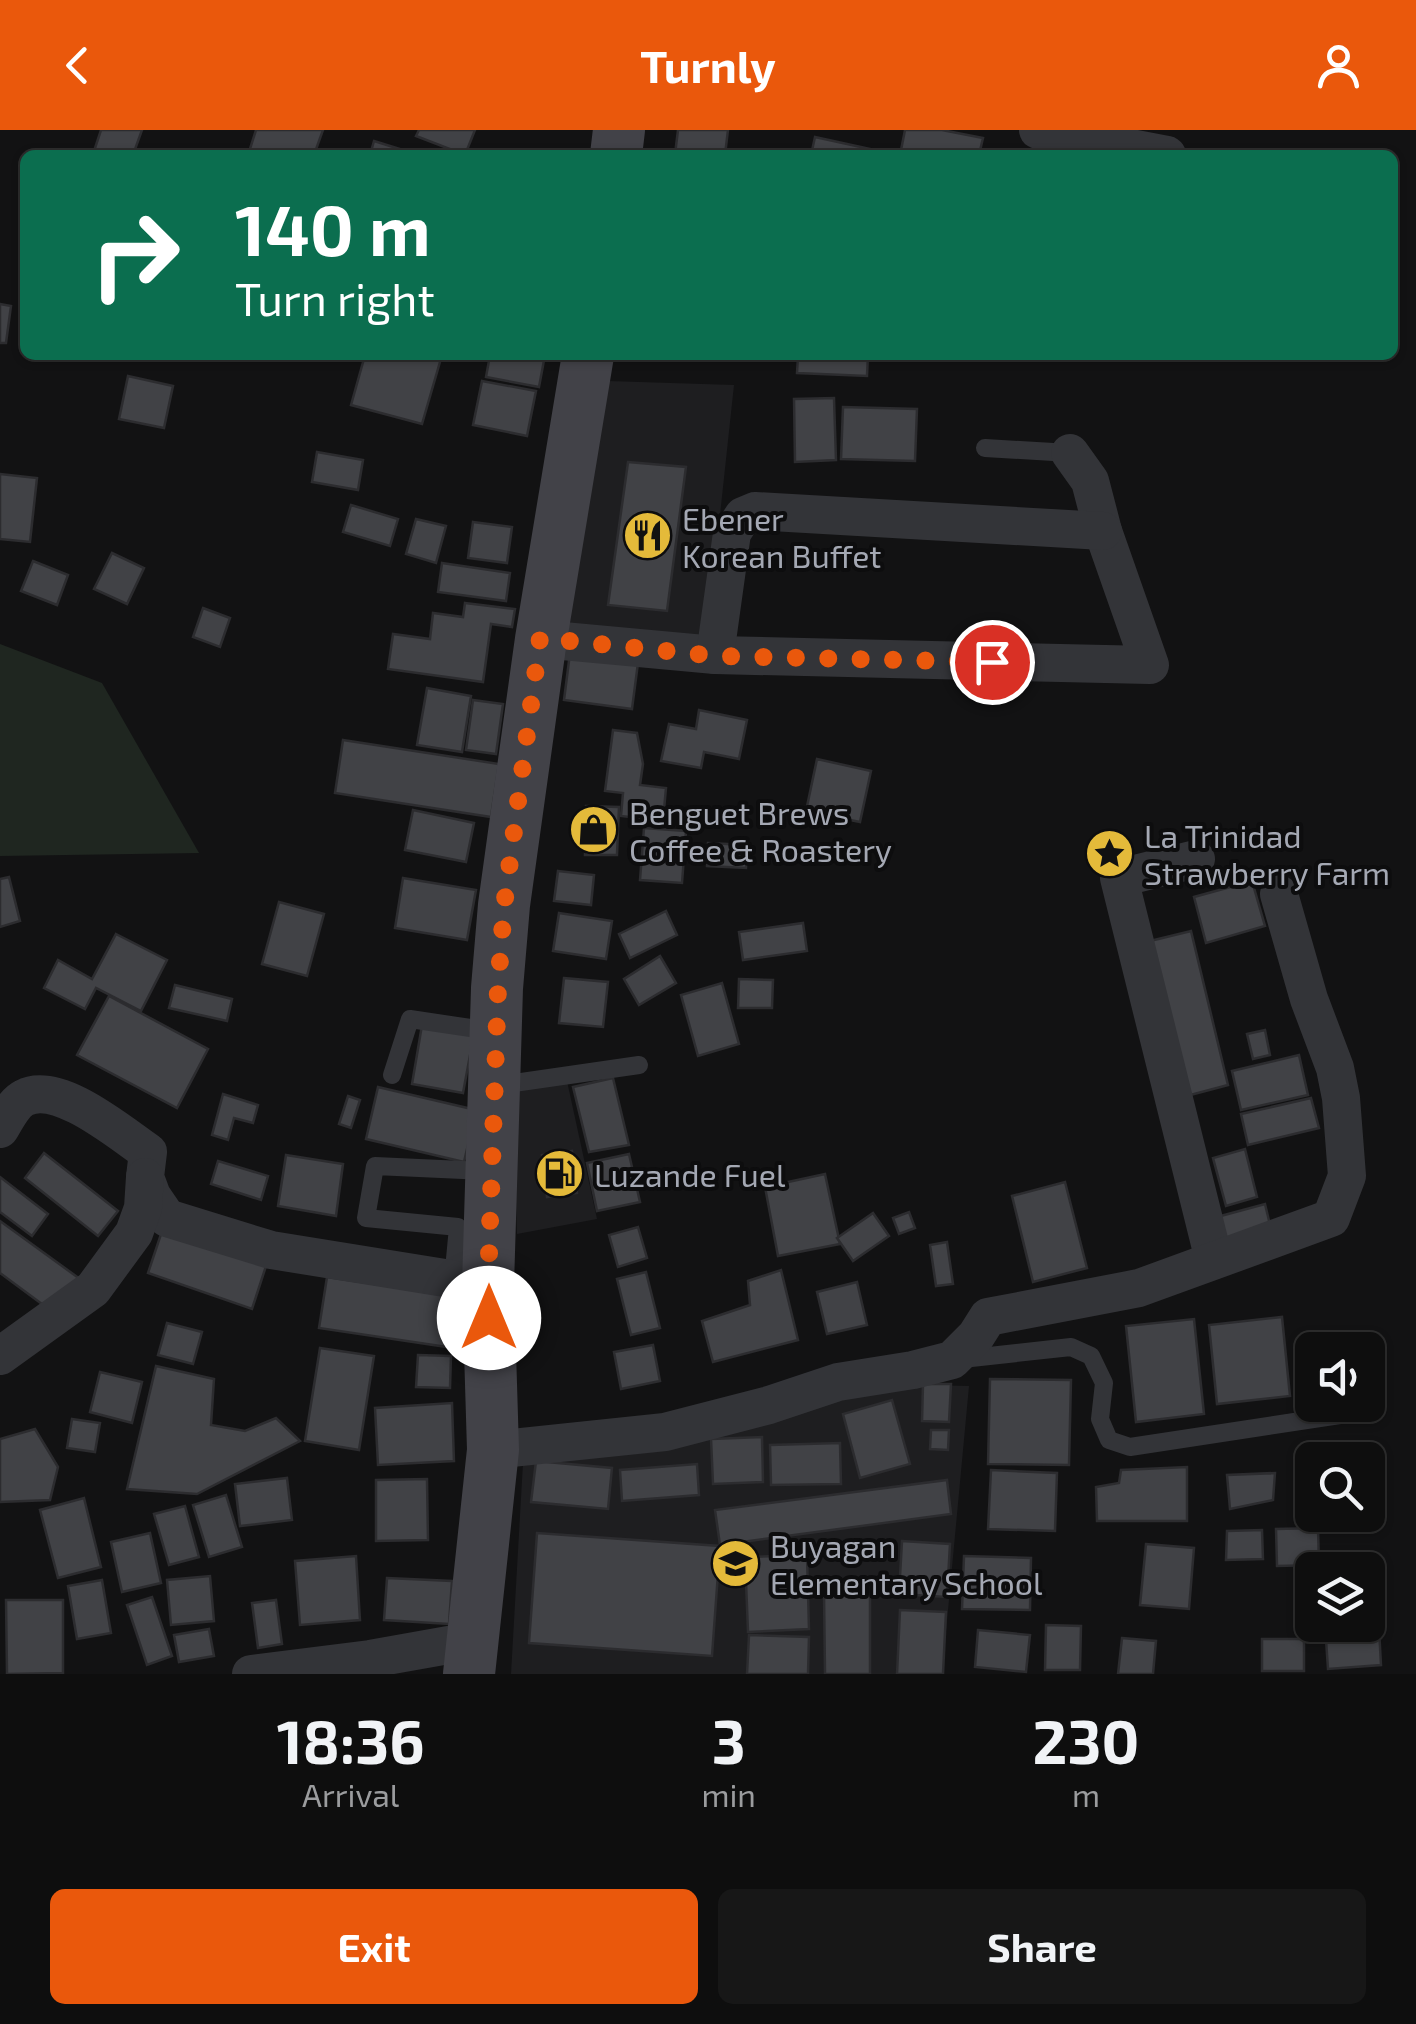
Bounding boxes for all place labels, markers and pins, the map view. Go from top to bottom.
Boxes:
place label: Ebener Korean Buffet [682,499,882,574]
restaurant icon: Ebener Korean Buffet [621,510,673,562]
pin [950,620,1035,705]
place label: Benguet Brews Coffee & Roastery [629,793,892,868]
shop icon: Benguet Brews Coffee & Roastery [568,804,620,856]
place label: La Trinidad Strawberry Farm [1144,816,1390,891]
place icon: La Trinidad Strawberry Farm [1083,827,1135,879]
fuel station icon: Luzande Fuel [533,1148,585,1200]
place label: Luzande Fuel [594,1155,786,1193]
place label: Buyagan Elementary School [770,1526,1043,1601]
school or university icon: Buyagan Elementary School [709,1537,761,1589]

